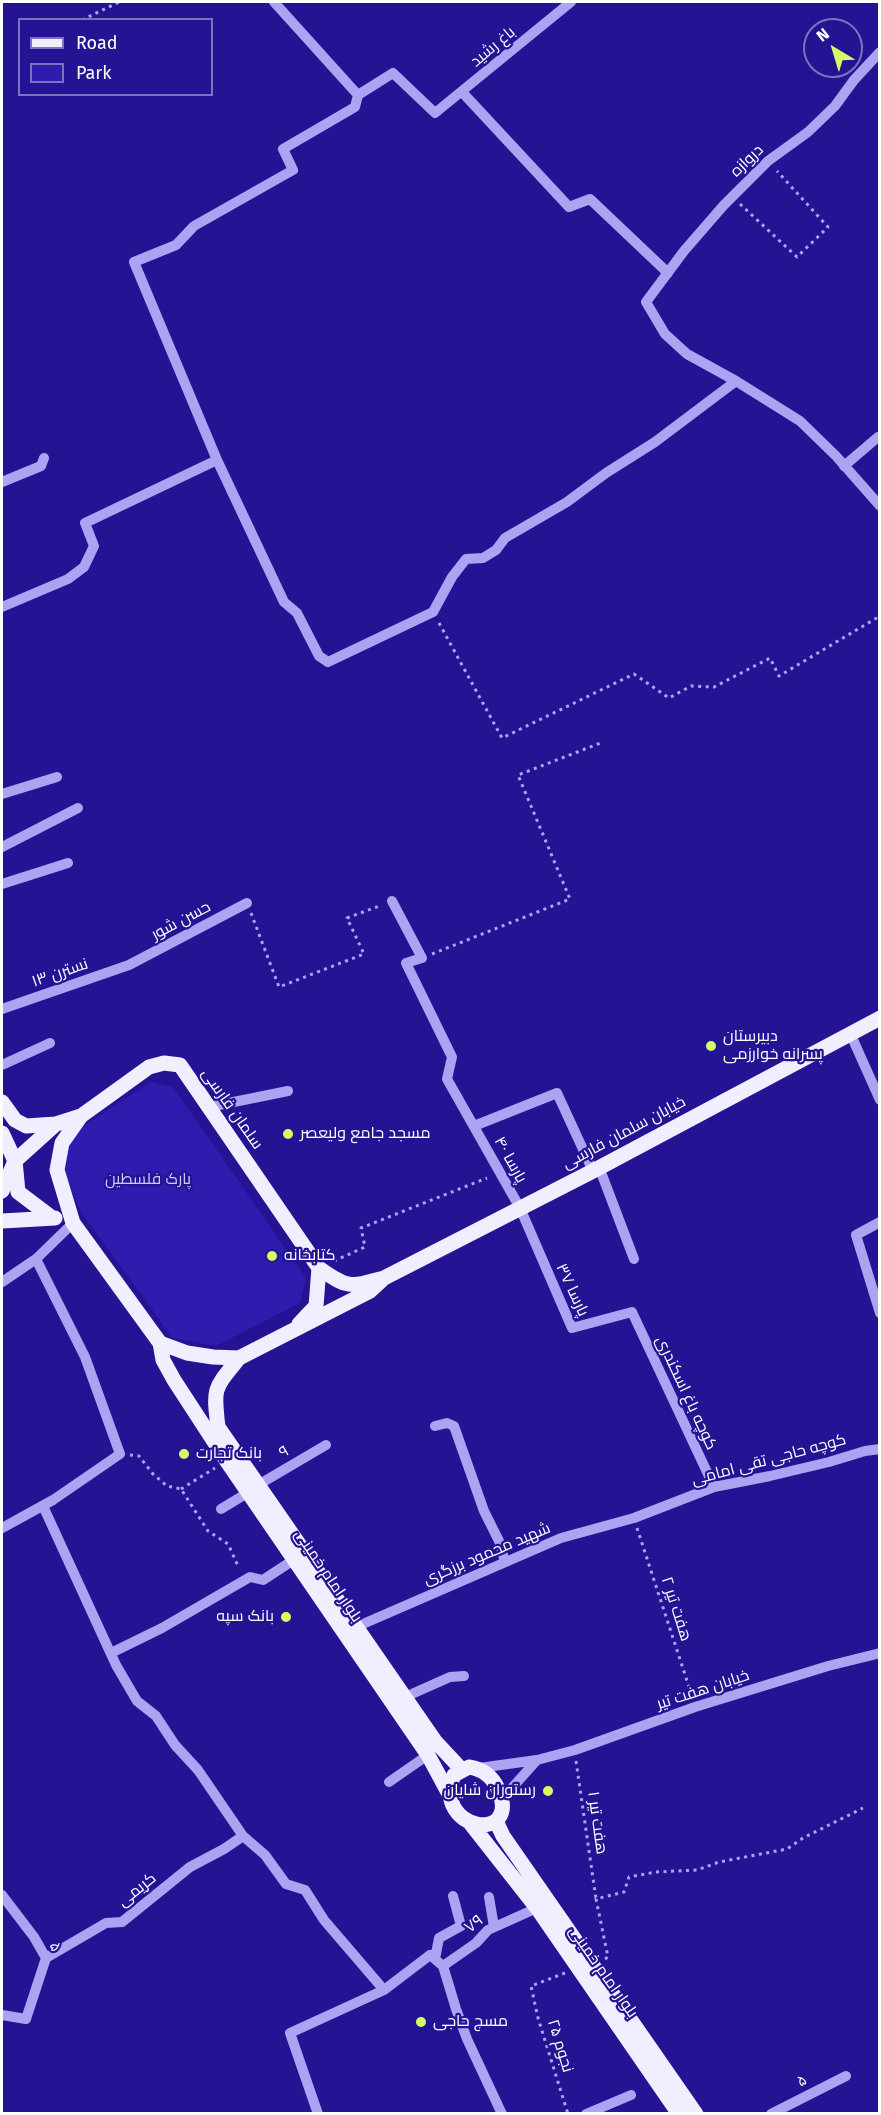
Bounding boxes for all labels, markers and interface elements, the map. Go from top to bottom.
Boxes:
legend [18,18,213,96]
north arrow [803,18,863,78]
street label: باغ رشید [467,23,519,71]
text: N [813,24,833,46]
text: Road [76,32,118,54]
text: Park [76,62,111,84]
street label: دروازه [726,141,768,181]
street label: حسن شور [148,897,214,945]
street label: نسترن ۱۳ [29,954,91,992]
place label: دبیرستان پسرانه خوارزمی [723,1027,823,1065]
marker: دبیرستان پسرانه خوارزمی [704,1039,718,1053]
street label: سلمان فارسی [197,1065,267,1153]
street label: خیابان سلمان فارسی [559,1092,689,1174]
place label: مسجد جامع ولیعصر [300,1124,431,1144]
marker: مسجد جامع ولیعصر [281,1127,295,1141]
street label: پارسا ۴۰ [489,1133,531,1187]
park label: پارک فلسطین [105,1170,191,1190]
place label: کتابخانه [284,1246,336,1266]
marker: کتابخانه [265,1249,279,1263]
street label: پارسا ۳۷ [551,1260,593,1320]
street label: کوچه باغ اسکندری [651,1333,721,1453]
street label: کوچه حاجی تقی امامی [690,1430,848,1490]
street label: ۹ [276,1442,292,1462]
place label: بانک تجارت [196,1444,262,1464]
marker: بانک تجارت [177,1447,191,1461]
street label: شهید محمود برزگری [420,1519,554,1589]
street label: بلوار امام خمینی [290,1526,366,1626]
street label: هفت تیر ۲ [657,1574,695,1644]
place label: بانک سپه [216,1607,274,1627]
marker: بانک سپه [279,1610,293,1624]
street label: خیابان هفت تیر [654,1666,752,1714]
place label: رستوران شایان [444,1781,536,1801]
marker: رستوران شایان [541,1784,555,1798]
street label: هفت تیر ۱ [583,1790,611,1856]
street label: کریمی [114,1869,160,1911]
street label: ۷۹ [461,1911,487,1937]
street label: بلوار امام خمینی [564,1922,642,2022]
street label: ۵ [44,1940,66,1954]
place label: مسج حاجی [433,2012,508,2032]
marker: مسج حاجی [414,2015,428,2029]
street label: نجوم ۲۵ [543,2017,577,2075]
street label: ۵ [794,2070,810,2092]

